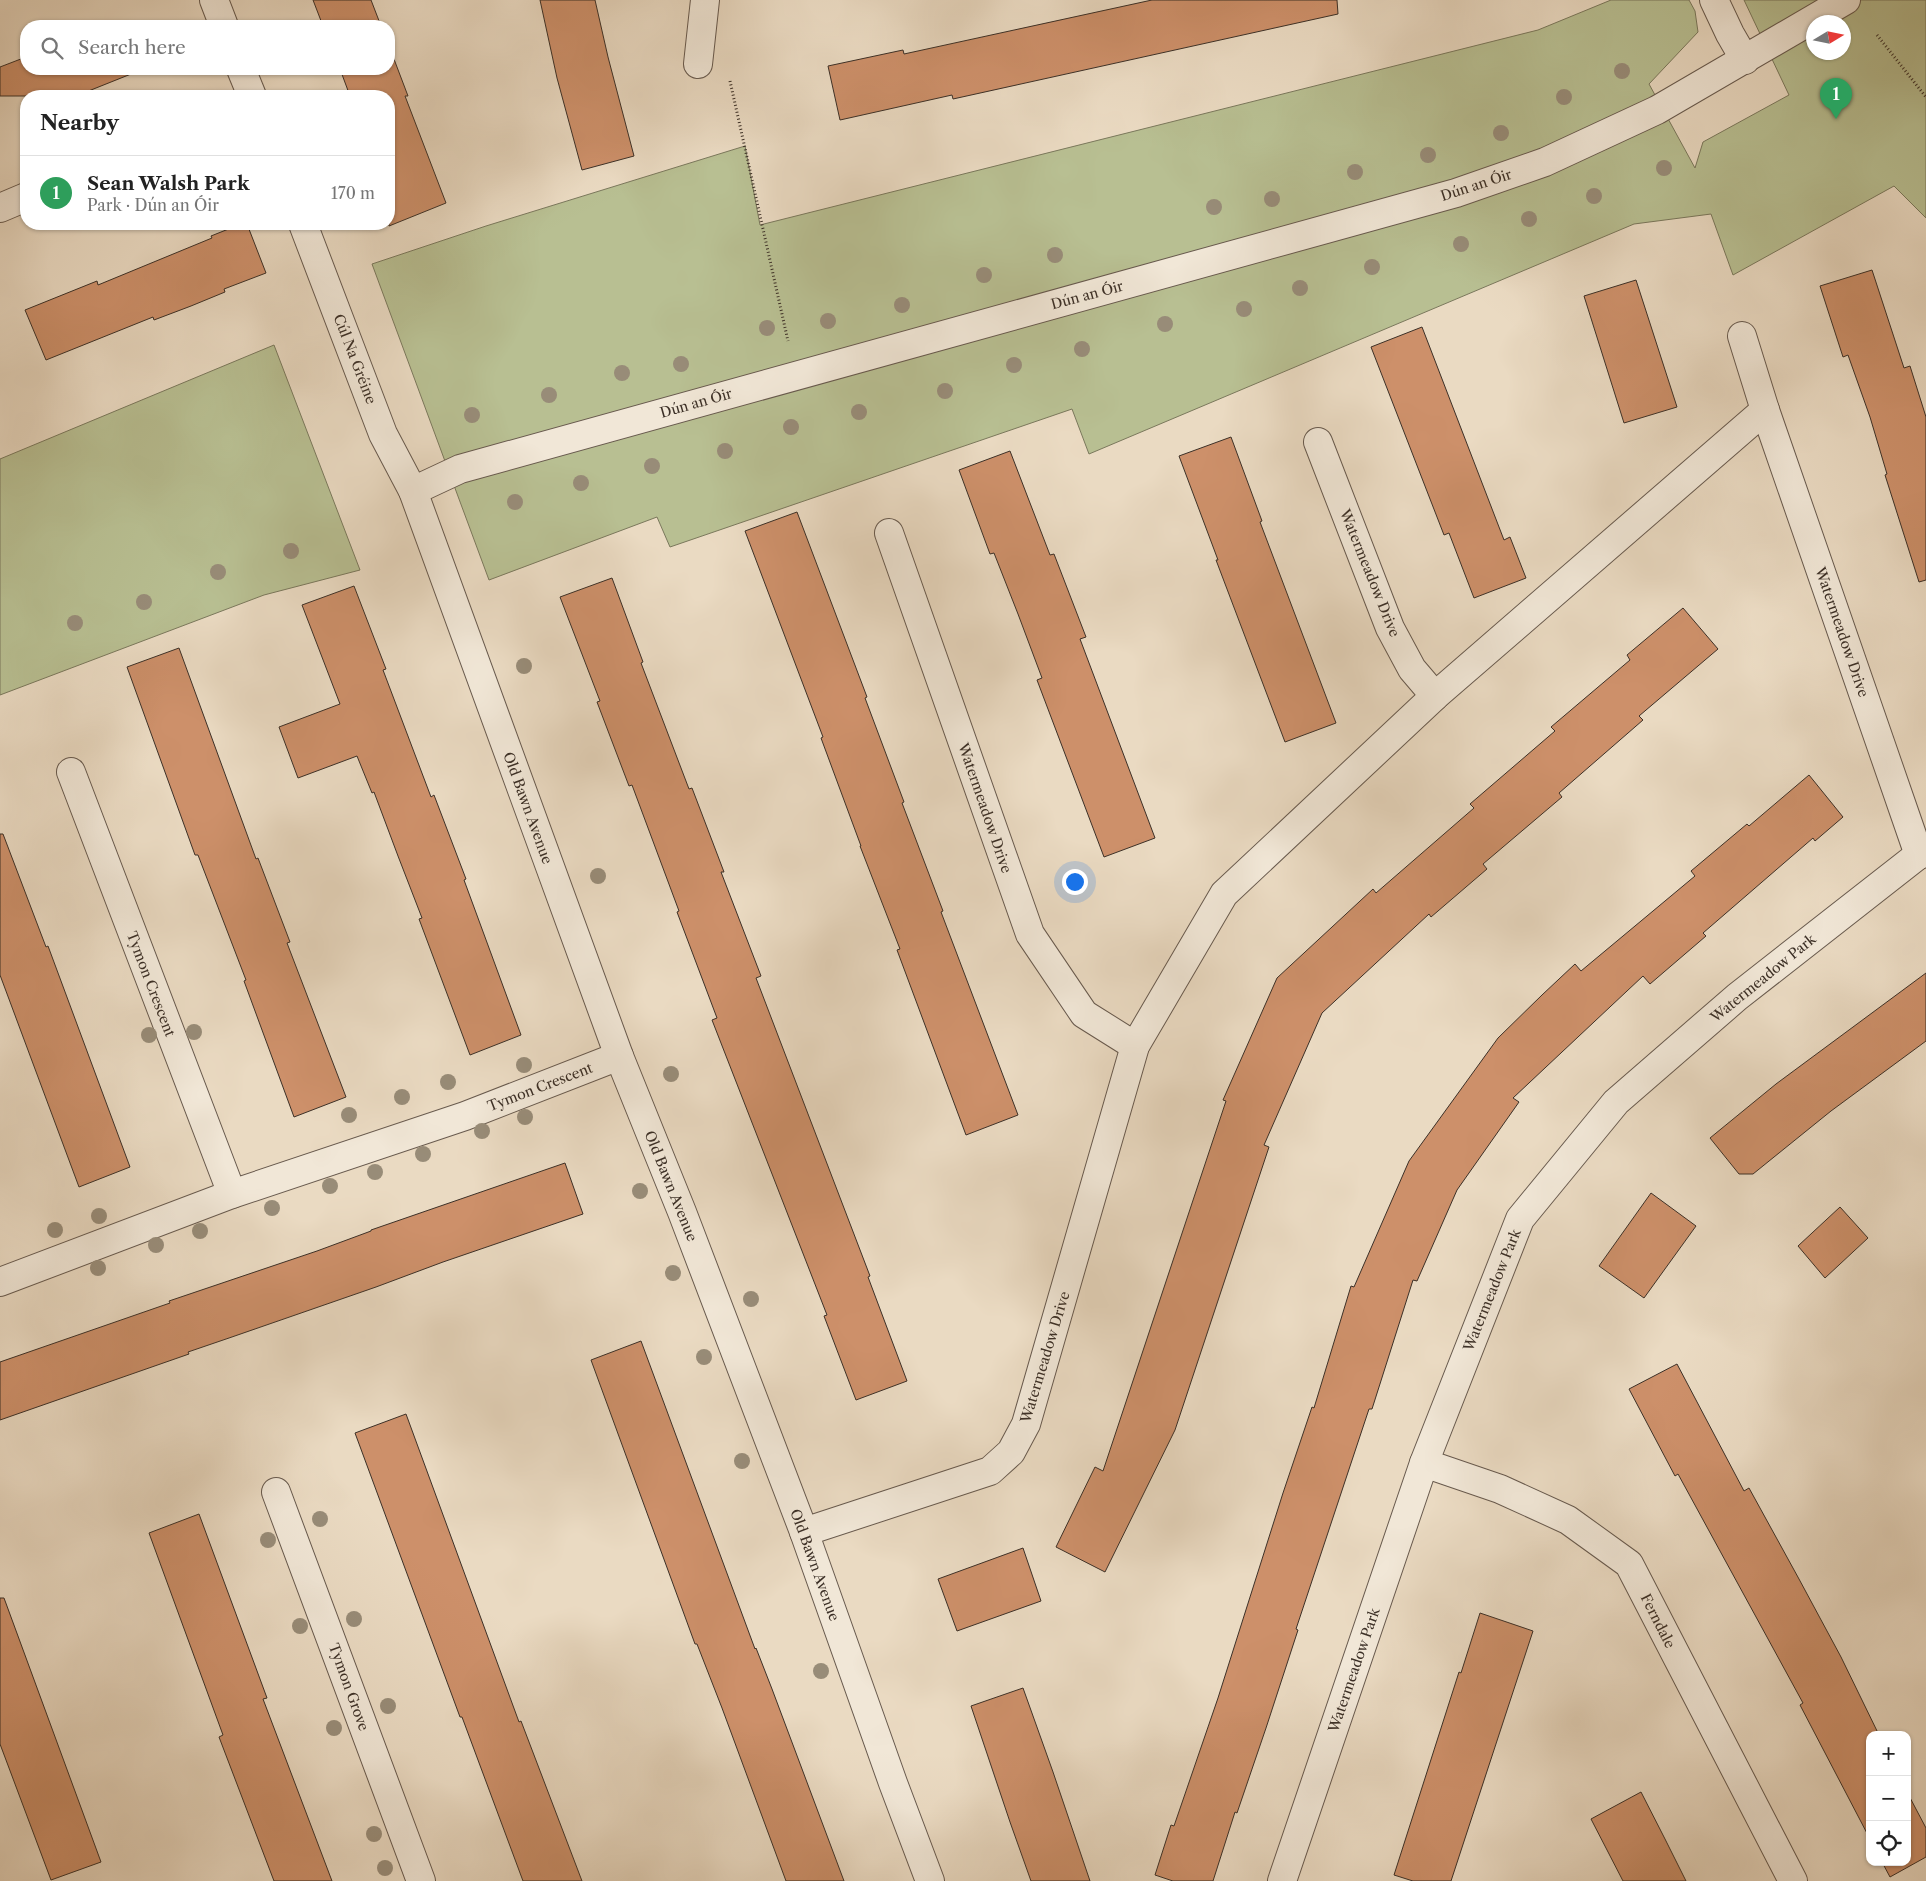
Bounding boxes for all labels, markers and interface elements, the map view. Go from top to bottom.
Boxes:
north arrow [1806,15,1851,60]
search box [20,20,395,75]
icon: search [38,34,66,62]
text: Search here [78,36,186,59]
pin: 1 [1820,78,1852,119]
text: Nearby [40,110,119,135]
street label: Dún an Óir [1438,164,1514,205]
text: Sean Walsh Park [87,172,249,195]
text: 1 [52,183,60,203]
text: 170 m [331,183,375,203]
text: Park · Dún an Óir [87,195,219,215]
street label: Dún an Óir [1049,276,1125,313]
street label: Cúl Na Gréine [330,311,380,407]
street label: Dún an Óir [658,383,734,422]
street label: Watermeadow Drive [1336,505,1404,640]
street label: Watermeadow Drive [1811,564,1873,700]
street label: Watermeadow Drive [954,740,1016,876]
street label: Old Bawn Avenue [499,749,557,867]
your location [1062,869,1088,895]
street label: Tymon Crescent [123,929,179,1039]
street label: Watermeadow Park [1706,929,1820,1027]
street label: Tymon Crescent [485,1059,595,1115]
street label: Old Bawn Avenue [641,1128,702,1244]
street label: Watermeadow Park [1459,1225,1525,1355]
street label: Watermeadow Drive [1016,1289,1074,1426]
street label: Old Bawn Avenue [786,1506,844,1624]
street label: Ferndale [1637,1591,1679,1651]
street label: Watermeadow Park [1324,1605,1384,1736]
street label: Tymon Grove [325,1641,373,1733]
map controls [1866,1731,1911,1866]
button: + [1866,1731,1911,1776]
button: − [1866,1776,1911,1821]
button: locate [1866,1821,1911,1866]

